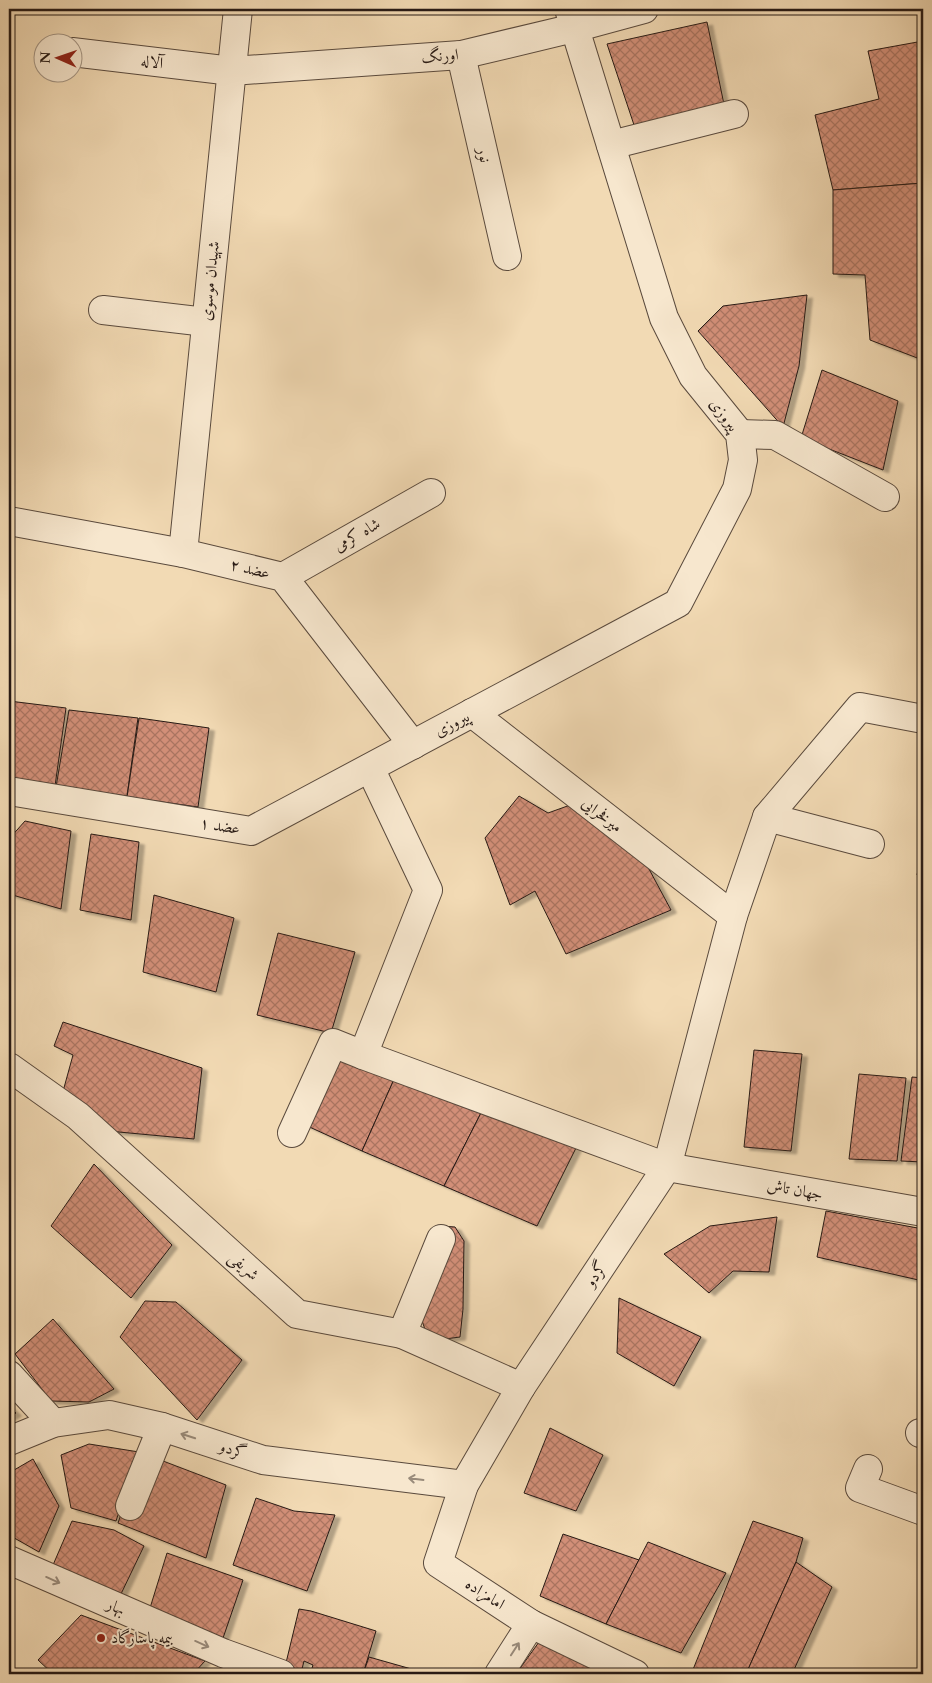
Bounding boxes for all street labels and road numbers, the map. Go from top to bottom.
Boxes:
street label: اورنگ [420,43,460,69]
street label: آلاله [140,50,166,74]
street label: نور [471,143,496,165]
street label: شهیدان موسوی [195,240,225,322]
street label: پیروزی [704,394,744,437]
street label: شاه کرمی [330,513,384,557]
street label: عضد ۲ [228,553,272,585]
street label: پیروزی [431,705,474,742]
street label: میرفخرایی [577,792,627,838]
street label: عضد ۱ [198,812,242,840]
street label: جهان تاش [765,1174,825,1206]
street label: شریفی [224,1247,264,1285]
street label: گردو [578,1257,613,1293]
street label: گردو [215,1435,249,1465]
street label: امامزاده [461,1573,509,1615]
street label: بهار [101,1592,129,1621]

